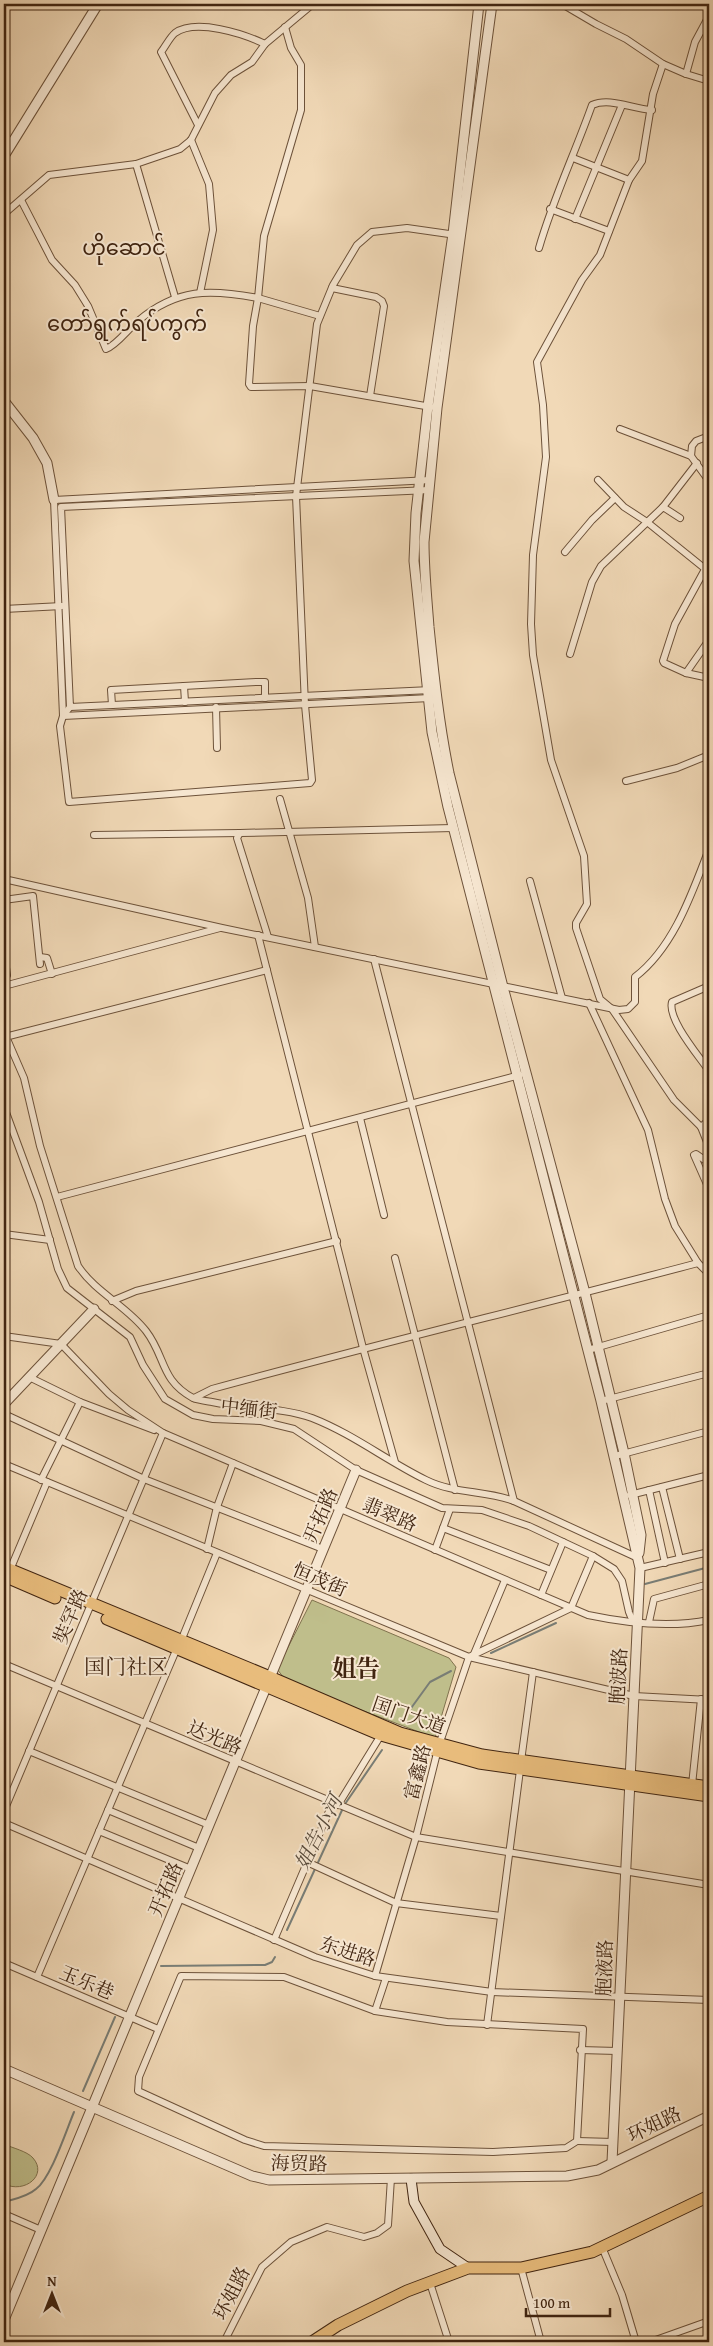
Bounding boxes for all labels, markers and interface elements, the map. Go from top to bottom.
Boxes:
district label: ဟိုဆောင် [82,232,166,265]
district label: တော်ရွက်ရပ်ကွက် [47,308,207,341]
street label: 中缅街 [219,1391,279,1425]
street label: 开拓路 [296,1483,344,1547]
street label: 翡翠路 [358,1490,422,1538]
street label: 恒茂街 [288,1555,352,1603]
street label: 奘罕路 [46,1584,94,1648]
street label: 胞波路 [603,1647,633,1705]
district label: 国门社区 [84,1651,168,1682]
district label: 姐告 [332,1651,380,1686]
street label: 国门大道 [369,1689,449,1741]
street label: 达光路 [183,1713,247,1761]
street label: 富鑫路 [397,1741,437,1803]
water label: 姐告小河 [287,1787,350,1874]
street label: 开拓路 [141,1857,189,1921]
street label: 东进路 [317,1929,379,1973]
street label: 胞液路 [589,1939,619,1997]
street label: 玉乐巷 [55,1958,119,2006]
street label: 环姐路 [622,2099,686,2149]
street label: 海贸路 [270,2149,328,2177]
street label: 环姐路 [206,2261,256,2325]
north arrow [28,2268,78,2318]
text: N [47,2271,57,2291]
scale bar [526,2286,609,2318]
text: 100 m [533,2292,571,2313]

